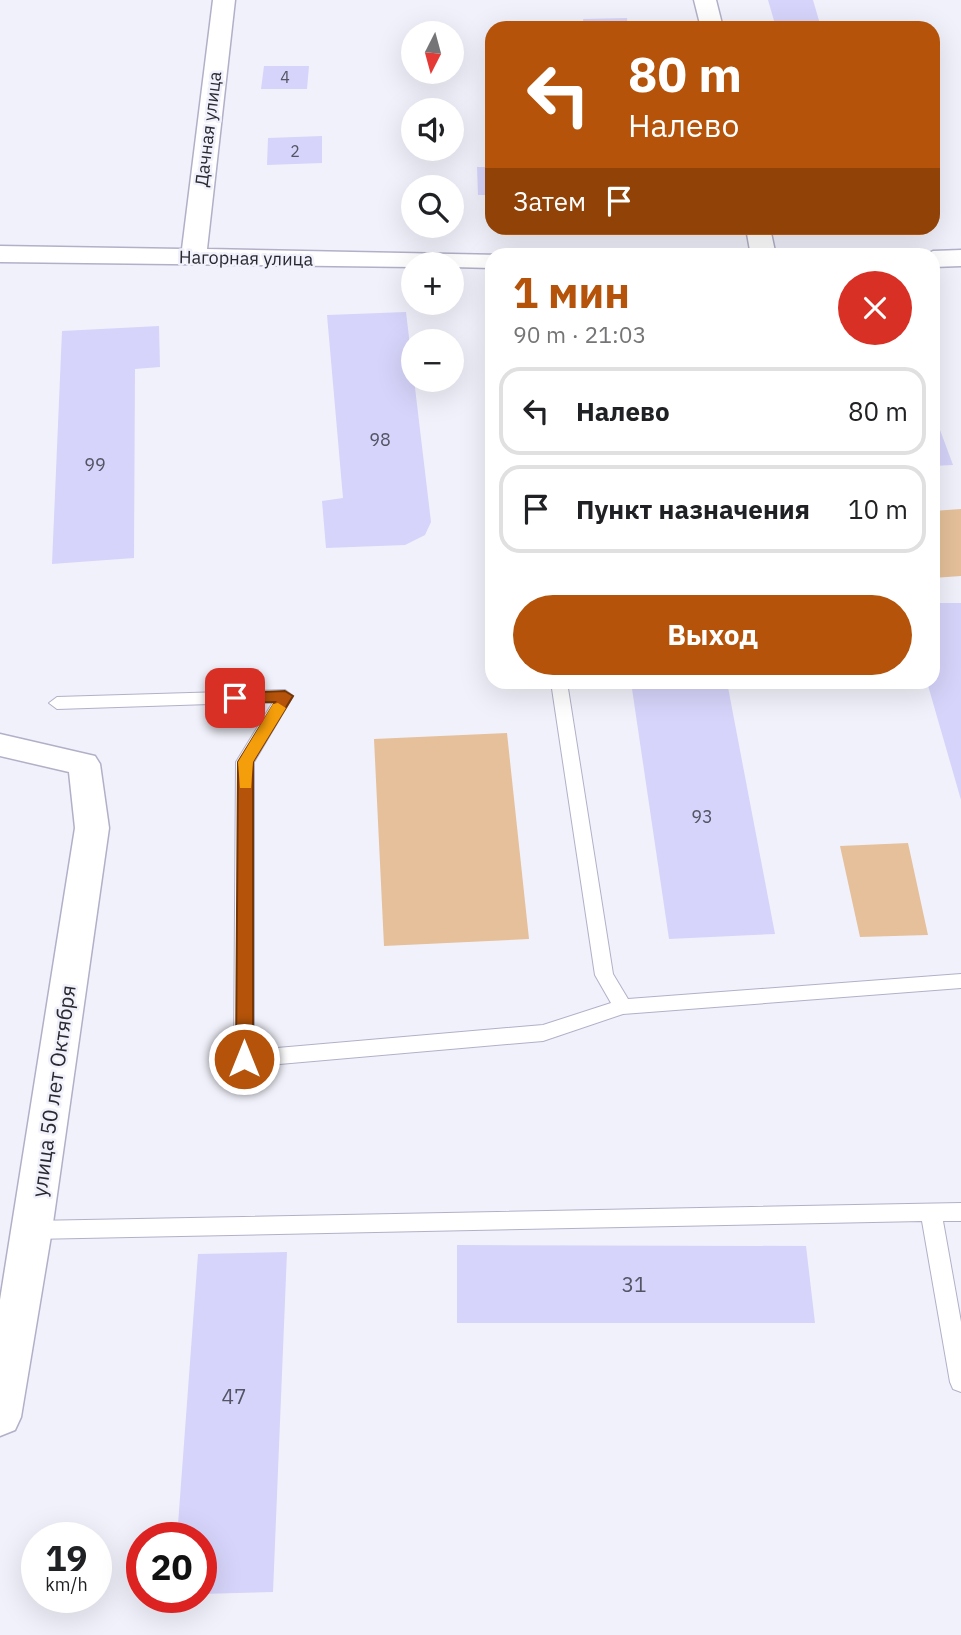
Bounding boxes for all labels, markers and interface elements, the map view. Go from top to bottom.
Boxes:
north arrow [401,21,464,84]
map controls [401,21,464,392]
text: 80 m [628,42,742,105]
icon: left [513,49,604,140]
house number: 4 [280,67,290,87]
street label: Дачная улица [190,70,227,188]
button: sound [401,98,464,161]
text: Налево [628,104,739,146]
house number: 2 [290,141,300,161]
button: search [401,175,464,238]
icon: arrive [600,182,638,220]
text: Затем [513,184,586,218]
street label: Нагорная улица [179,245,314,271]
button: + [401,252,464,315]
text: 1 мин [513,265,630,320]
button: close [838,271,912,345]
text: 90 m · 21:03 [513,319,646,349]
button: − [401,329,464,392]
icon: left [517,392,555,430]
text: Налево [576,394,670,428]
text: 80 m [848,394,908,428]
house number: 98 [369,428,391,451]
house number: 99 [84,453,106,476]
icon: arrive [517,490,555,528]
text: Пункт назначения [576,492,810,526]
text: 10 m [848,492,908,526]
button: Выход [513,595,912,675]
pin [205,668,265,728]
icon: arrive [216,679,254,717]
house number: 93 [691,805,713,828]
street label: улица 50 лет Октября [24,983,82,1199]
position arrow [207,1022,281,1096]
house number: 31 [621,1270,647,1298]
house number: 47 [221,1382,247,1410]
speed limit sign: 20 [126,1522,217,1613]
text: 19 [45,1535,88,1581]
text: km/h [45,1573,88,1596]

